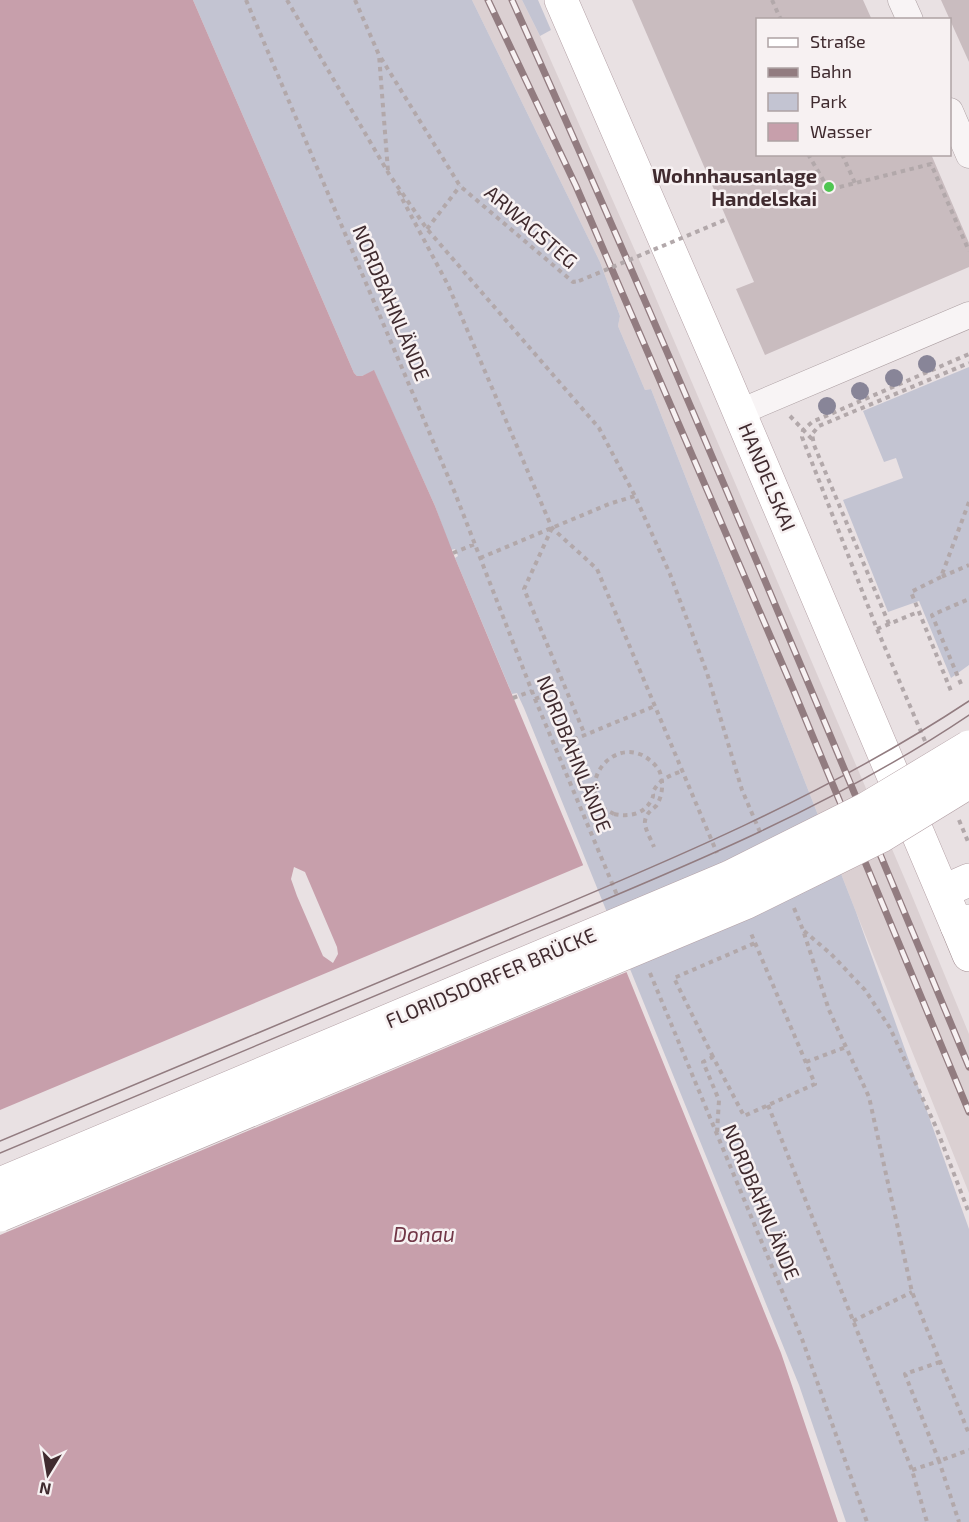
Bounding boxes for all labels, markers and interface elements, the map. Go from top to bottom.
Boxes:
legend [756,18,951,156]
text: Straße [810,30,866,52]
text: Bahn [810,60,852,82]
text: Park [810,90,847,112]
text: Wasser [810,120,872,142]
place label: Wohnhausanlage Handelskai [652,163,817,210]
street label: ARWAGSTEG [480,180,583,273]
marker: Wohnhausanlage Handelskai [822,180,836,194]
street label: NORDBAHNLÄNDE [348,221,436,384]
street label: HANDELSKAI [734,419,802,534]
street label: NORDBAHNLÄNDE [533,672,617,835]
street label: FLORIDSDORFER BRÜCKE [382,922,599,1032]
street label: NORDBAHNLÄNDE [718,1120,806,1283]
water label: Donau [393,1221,455,1246]
north arrow [18,1444,78,1504]
text: N [38,1479,53,1500]

